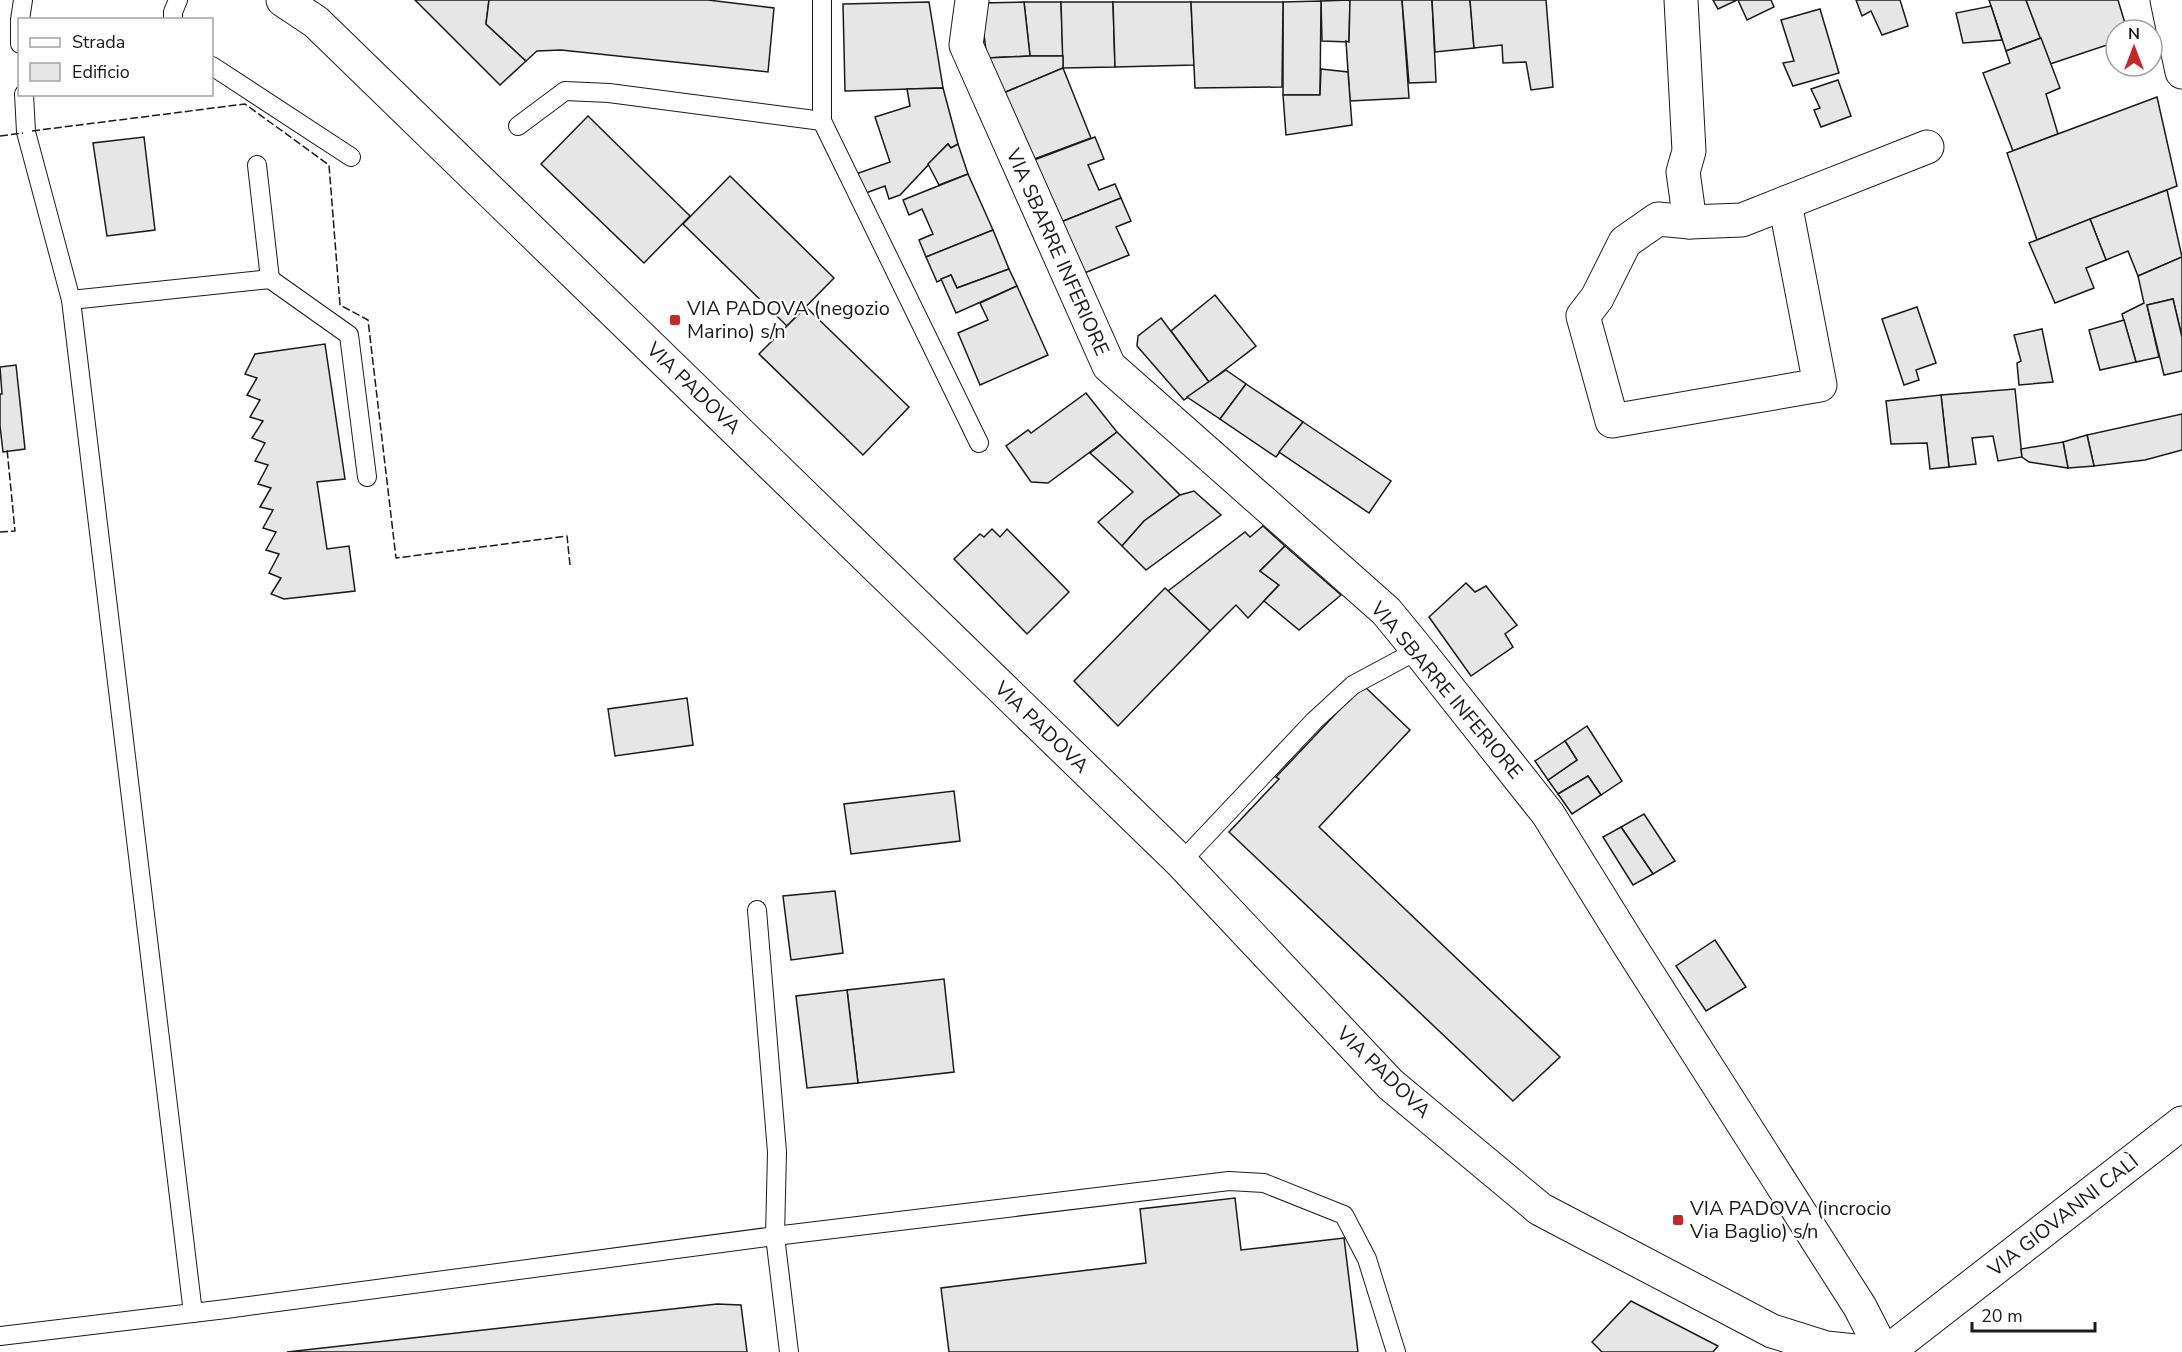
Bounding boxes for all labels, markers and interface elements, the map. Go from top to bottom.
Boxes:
legend [18,18,213,96]
north arrow [2104,18,2164,78]
text: N [2128,23,2140,45]
text: Strada [72,30,125,54]
text: Edificio [72,60,130,84]
street label: VIA SBARRE INFERIORE [999,144,1115,360]
place label: VIA PADOVA (negozio Marino) s/n [686,295,890,345]
marker: VIA PADOVA (negozio Marino) s/n [668,313,682,327]
street label: VIA PADOVA [640,336,747,441]
street label: VIA SBARRE INFERIORE [1364,595,1529,785]
street label: VIA PADOVA [988,675,1095,780]
street label: VIA PADOVA [1330,1020,1437,1125]
street label: VIA GIOVANNI CALÌ [1982,1148,2144,1283]
place label: VIA PADOVA (incrocio Via Baglio) s/n [1689,1195,1891,1245]
marker: VIA PADOVA (incrocio Via Baglio) s/n [1671,1213,1685,1227]
scale bar [1972,1295,2095,1333]
text: 20 m [1981,1304,2023,1328]

